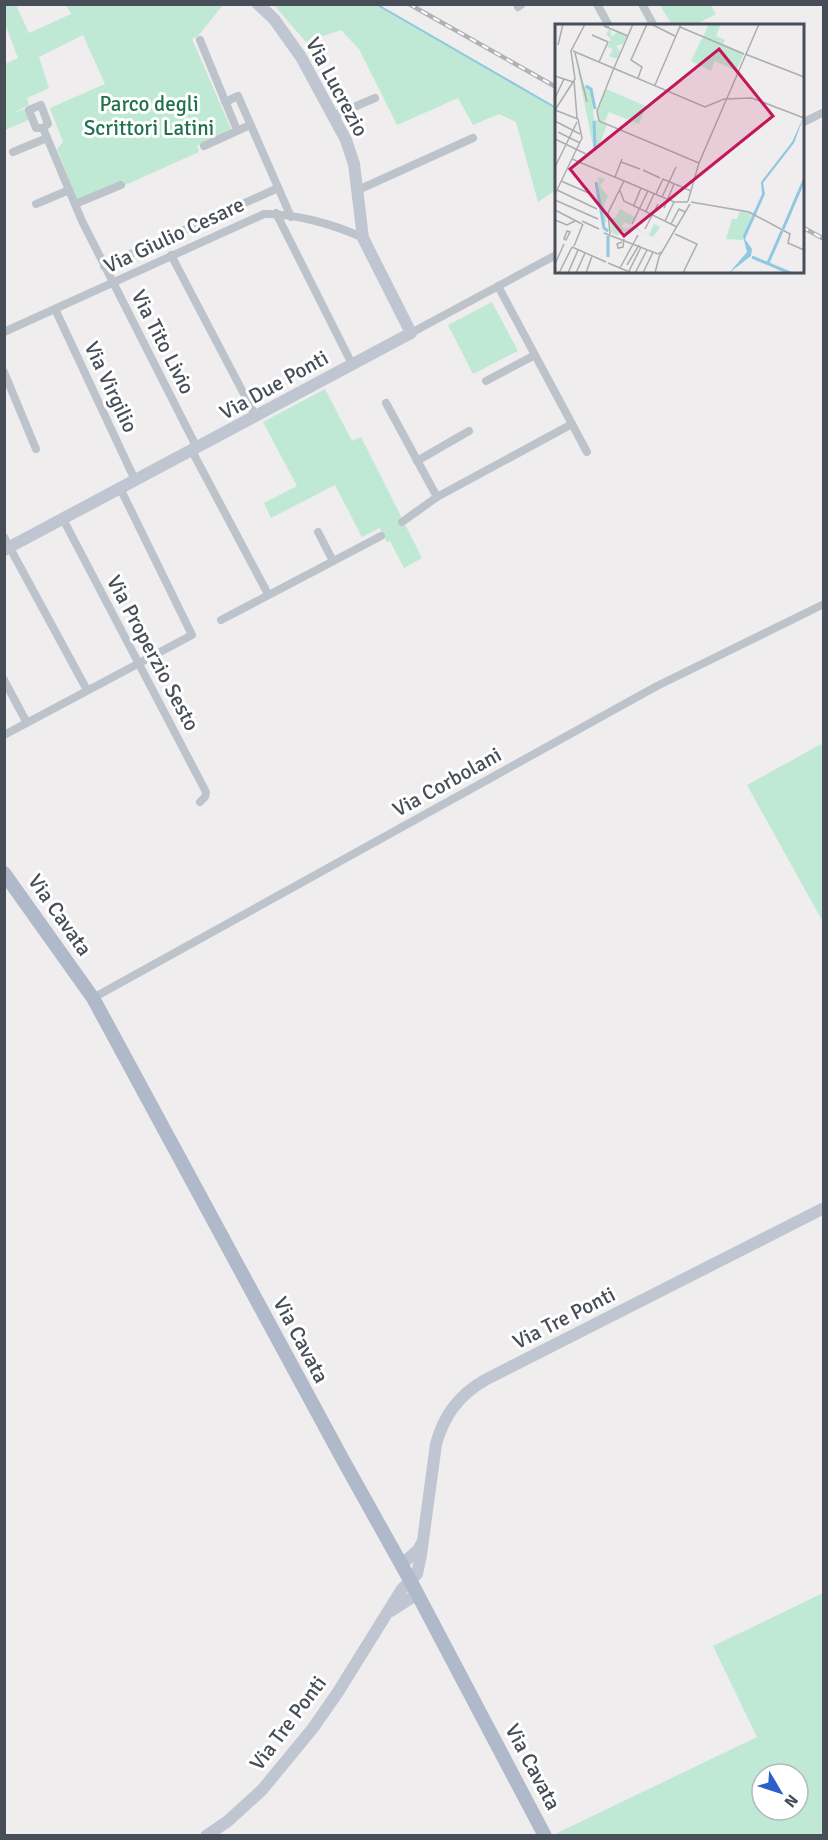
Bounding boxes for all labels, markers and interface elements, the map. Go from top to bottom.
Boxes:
inset map [555,24,804,273]
street label: Via Lucrezio [300,33,374,141]
park label: Parco degli Scrittori Latini [84,91,214,141]
street label: Via Giulio Cesare [100,191,248,279]
street label: Via Tito Livio [126,285,200,399]
street label: Via Virgilio [79,337,143,437]
street label: Via Due Ponti [215,345,333,425]
street label: Via Properzio Sesto [101,571,205,735]
street label: Via Corbolani [388,741,506,823]
street label: Via Cavata [22,869,98,961]
street label: Via Tre Ponti [508,1281,620,1355]
street label: Via Cavata [267,1292,335,1388]
street label: Via Tre Ponti [244,1671,332,1775]
street label: Via Cavata [499,1719,567,1815]
north arrow [750,1762,810,1822]
text: N [780,1790,802,1811]

